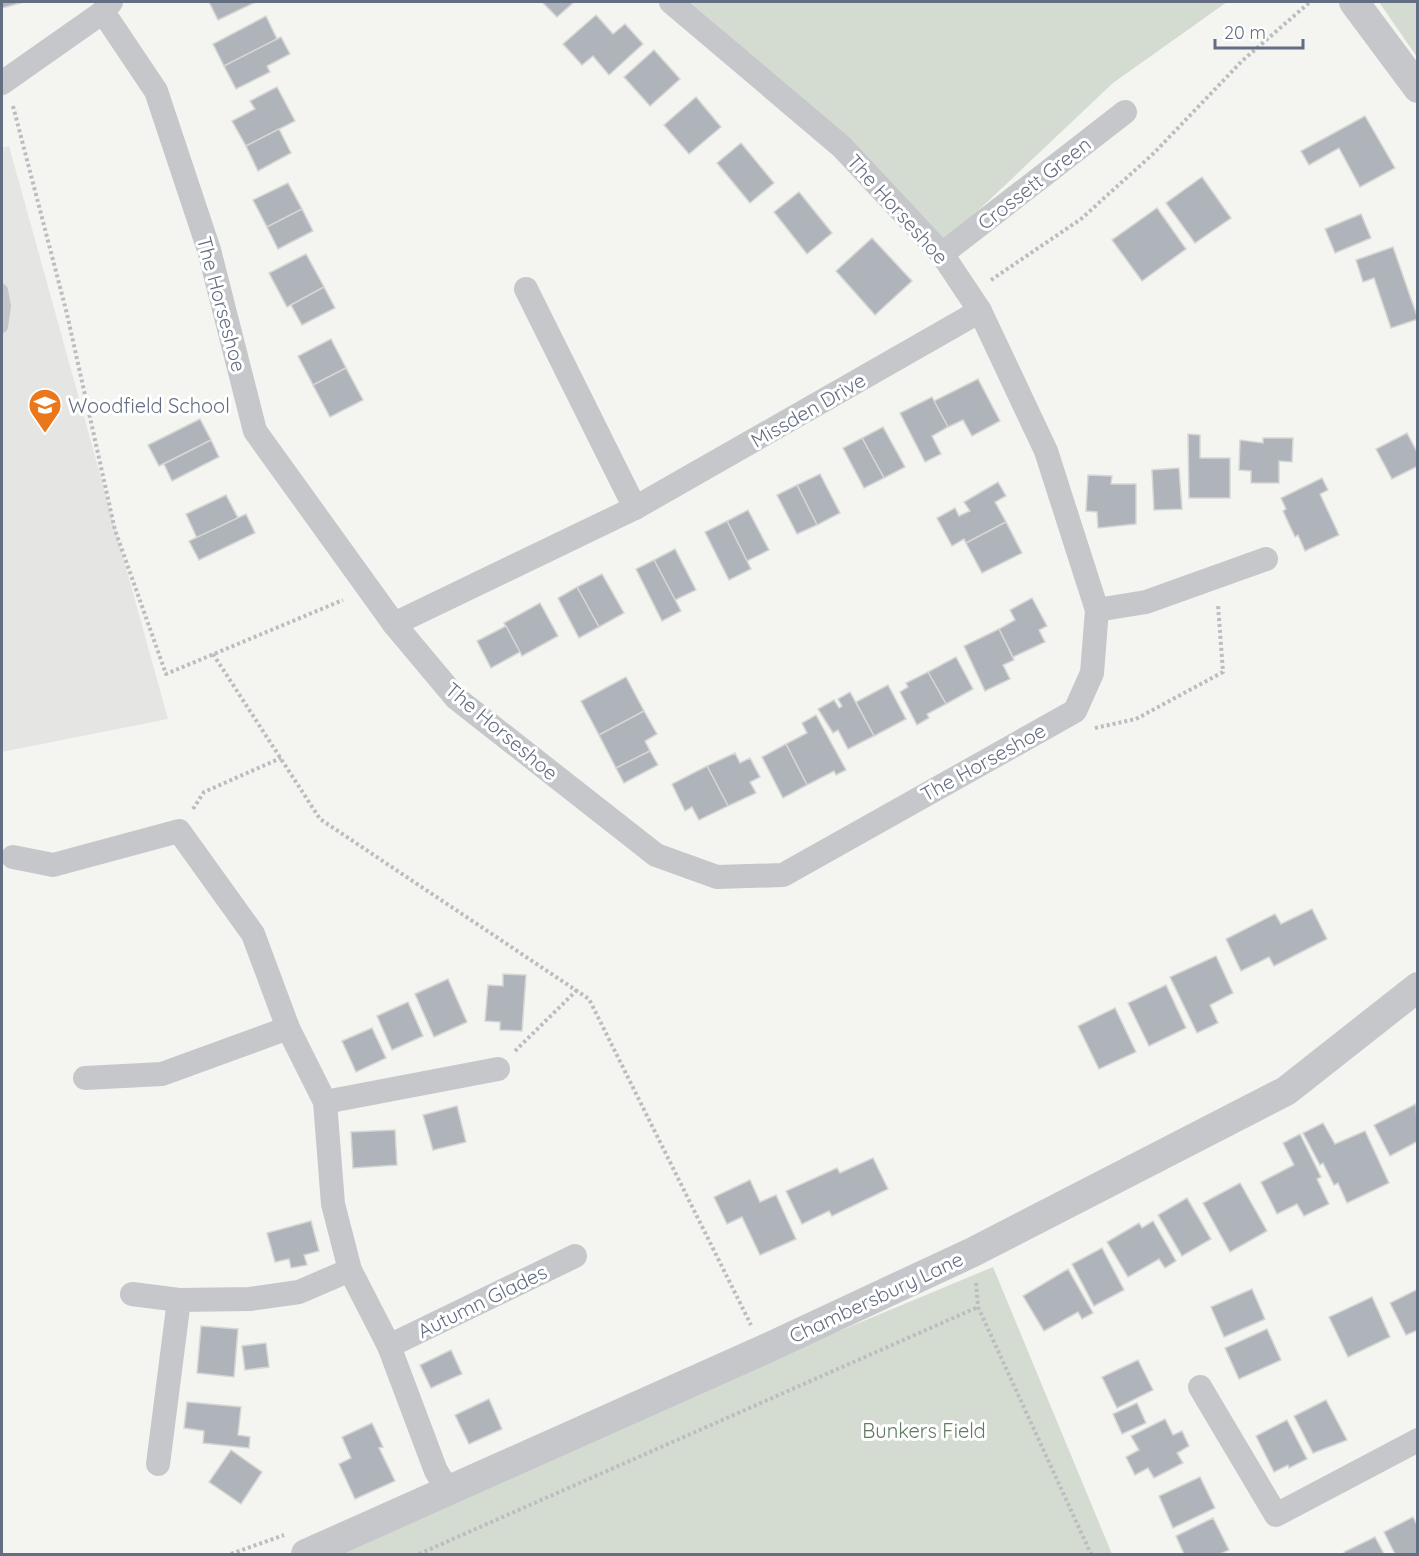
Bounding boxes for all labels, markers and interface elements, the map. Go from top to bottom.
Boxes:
scale bar [1215,12,1304,50]
text: 20 m [1224,21,1266,44]
street label: Crossett Green [972,131,1096,235]
street label: The Horseshoe [842,149,954,269]
street label: The Horseshoe [192,234,252,374]
street label: Missden Drive [746,367,870,453]
school or university icon: Woodfield School [27,387,63,434]
place label: Woodfield School [68,393,230,418]
street label: The Horseshoe [441,677,563,785]
street label: The Horseshoe [916,717,1050,807]
street label: Chambersbury Lane [785,1246,967,1348]
street label: Autumn Glades [413,1259,551,1343]
park label: Bunkers Field [862,1418,986,1443]

